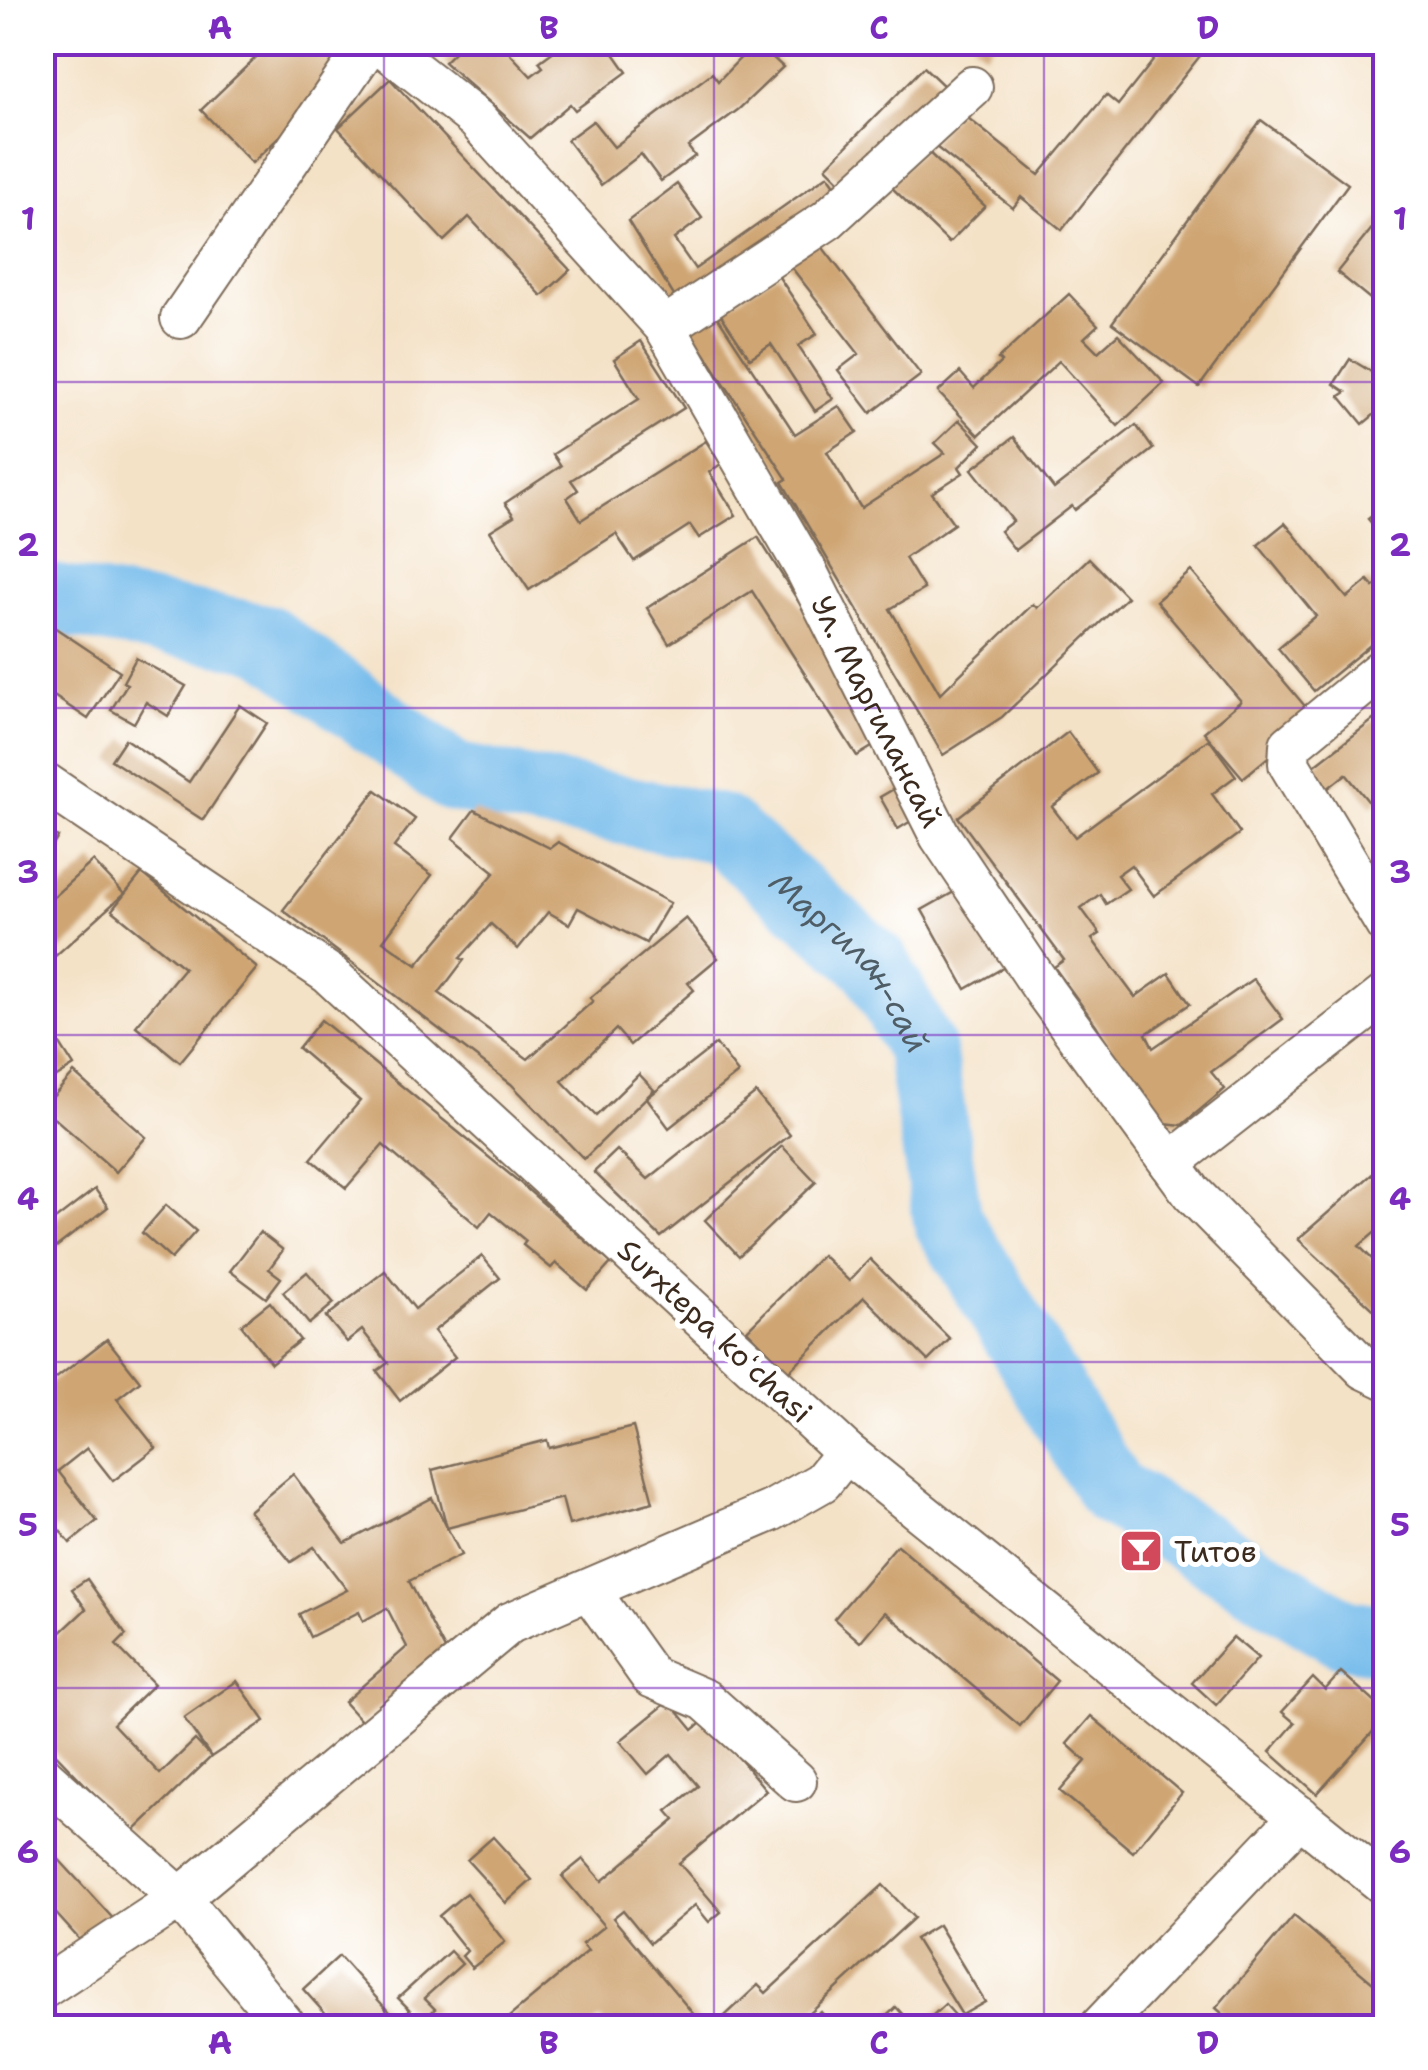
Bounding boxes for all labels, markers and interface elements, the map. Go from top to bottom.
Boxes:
text: A [208,6,232,49]
text: B [539,6,559,49]
text: C [869,6,889,49]
text: D [1197,6,1219,49]
text: 1 [21,197,35,240]
text: 1 [1393,197,1407,240]
text: 2 [17,523,39,566]
text: 2 [1389,523,1411,566]
street label: Ул. Маргилансай [802,588,953,834]
text: 3 [17,850,39,893]
text: 3 [1389,850,1411,893]
water label: Маргилан-сай [761,860,940,1059]
text: 4 [17,1177,39,1220]
text: 4 [1389,1177,1411,1220]
street label: Surxtepa koʻchasi [609,1230,821,1432]
text: 5 [18,1503,38,1546]
text: 5 [1390,1503,1410,1546]
bar icon: Титов [1118,1528,1164,1574]
place label: Титов [1174,1531,1257,1572]
text: 6 [17,1830,39,1873]
text: 6 [1389,1830,1411,1873]
text: A [208,2021,232,2064]
text: B [539,2021,559,2064]
text: C [869,2021,889,2064]
text: D [1197,2021,1219,2064]

